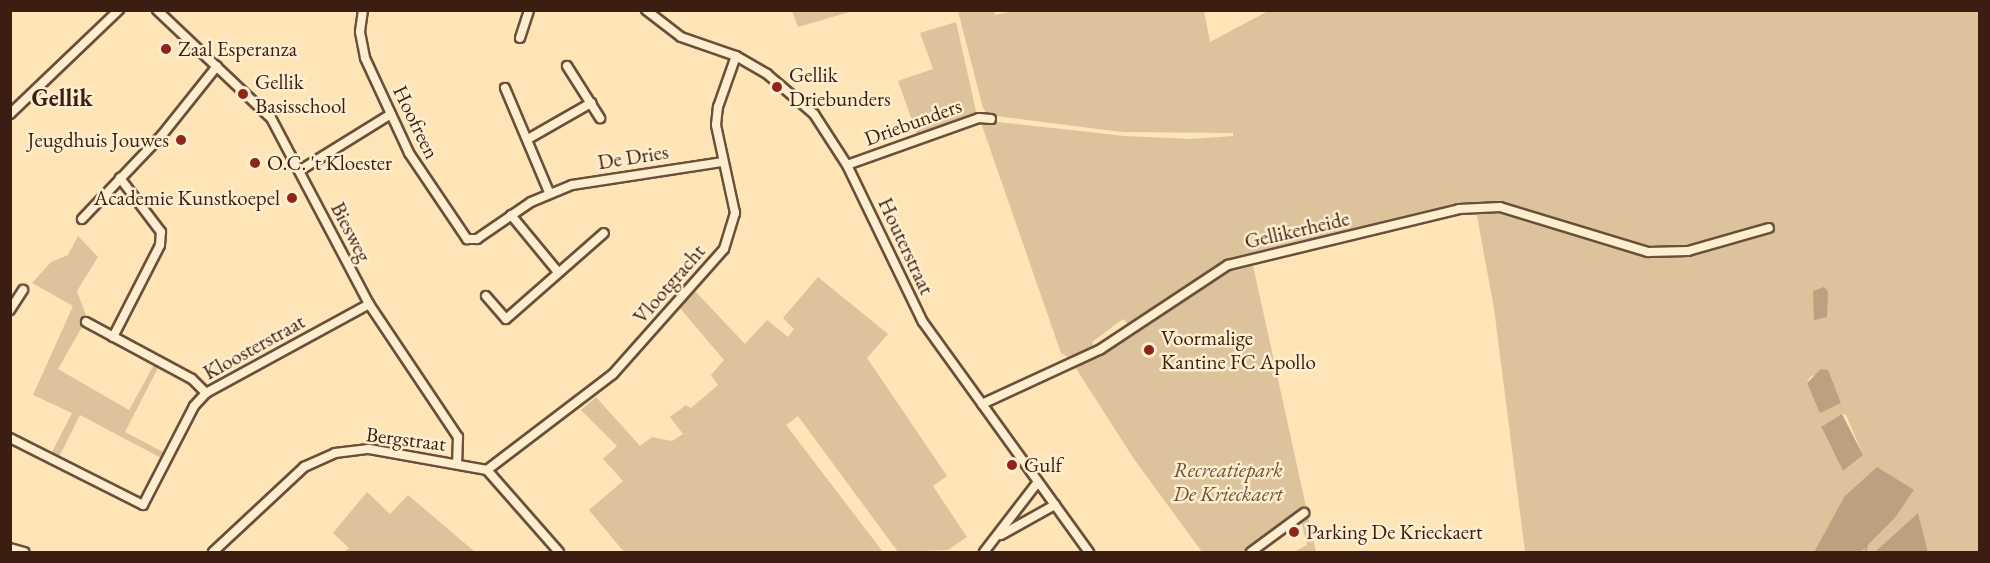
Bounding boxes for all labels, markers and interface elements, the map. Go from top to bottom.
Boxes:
place label: Zaal Esperanza [178,36,297,62]
marker: Zaal Esperanza [159,42,173,56]
place label: Gellik Driebunders [789,62,891,112]
place label: Gellik Basisschool [255,69,346,119]
marker: Gellik Driebunders [770,80,784,94]
street label: Hoofreen [387,81,445,163]
district label: Gellik [31,84,93,112]
marker: Gellik Basisschool [236,87,250,101]
street label: Driebunders [861,93,965,151]
place label: Jeugdhuis Jouwes [27,127,169,153]
marker: Jeugdhuis Jouwes [174,133,188,147]
street label: De Dries [596,139,670,175]
place label: O.C. 't Kloester [267,150,392,176]
marker: O.C. 't Kloester [248,156,262,170]
place label: Academie Kunstkoepel [94,185,280,211]
marker: Academie Kunstkoepel [285,191,299,205]
street label: Houterstraat [873,194,939,298]
street label: Biesweg [325,198,377,266]
street label: Gellikerheide [1242,206,1352,254]
street label: Vlootgracht [628,239,710,329]
street label: Kloosterstraat [199,309,309,385]
place label: Voormalige Kantine FC Apollo [1161,325,1316,375]
marker: Voormalige Kantine FC Apollo [1142,343,1156,357]
street label: Bergstraat [365,422,447,456]
place label: Gulf [1024,452,1062,478]
park label: Recreatiepark De Krieckaert [1173,457,1283,507]
marker: Gulf [1005,458,1019,472]
place label: Parking De Krieckaert [1306,519,1483,545]
marker: Parking De Krieckaert [1287,525,1301,539]

